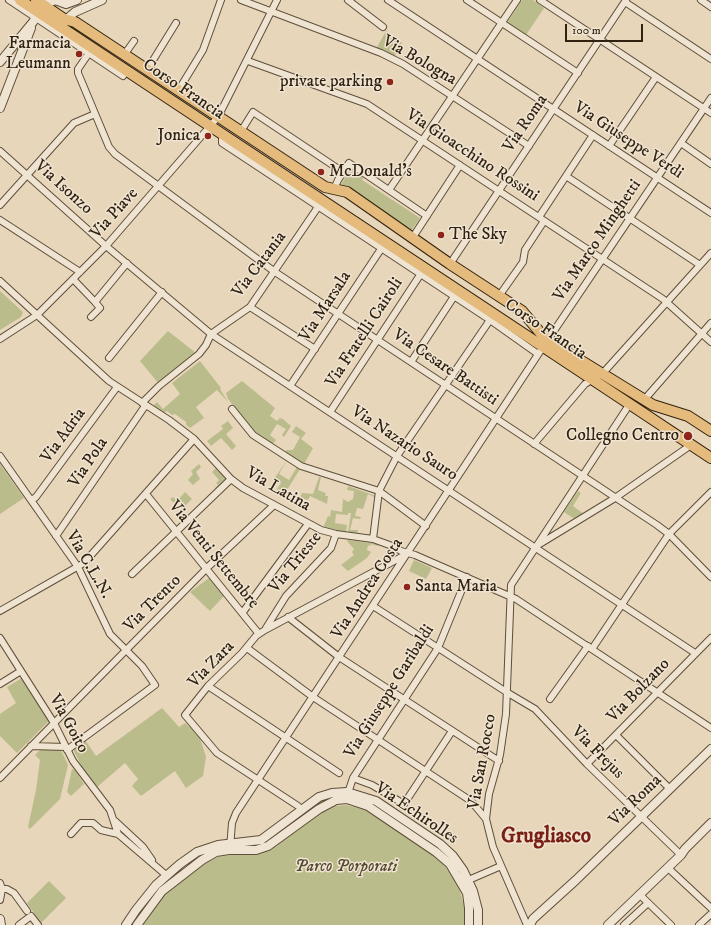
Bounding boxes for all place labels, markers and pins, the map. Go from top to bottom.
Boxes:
place label: Farmacia Leumann [6,34,71,74]
marker: Farmacia Leumann [74,49,84,59]
place label: private parking [280,72,382,92]
marker: private parking [385,77,395,87]
place label: Jonica [157,126,200,146]
marker: Jonica [203,131,213,141]
place label: McDonald's [329,162,412,182]
marker: McDonald's [316,167,326,177]
place label: The Sky [449,225,507,245]
marker: The Sky [436,230,446,240]
place label: Collegno Centro [566,426,679,446]
marker: Collegno Centro [682,430,694,442]
place label: Santa Maria [415,577,497,597]
marker: Santa Maria [402,582,412,592]

